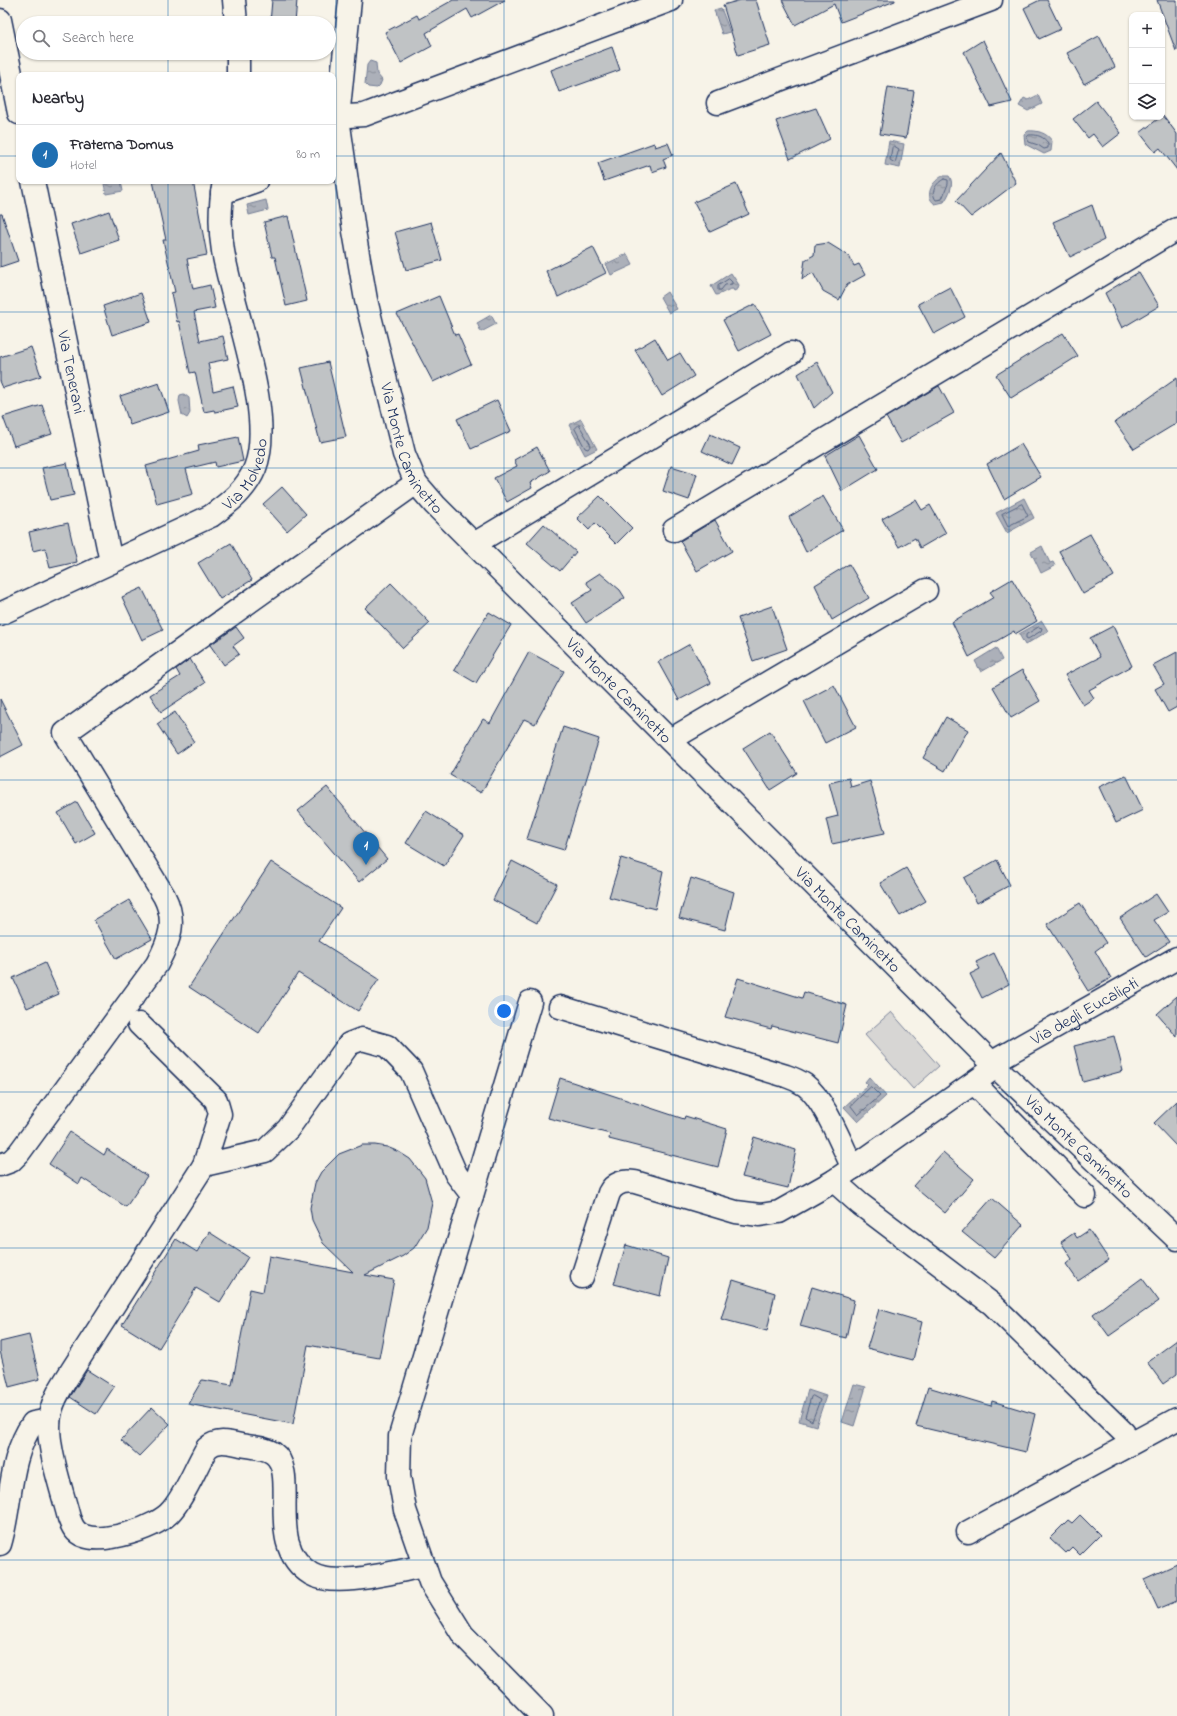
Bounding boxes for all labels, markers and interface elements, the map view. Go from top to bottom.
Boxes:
map controls [1129,12,1165,120]
button: + [1129,12,1165,48]
search box [16,16,336,60]
icon: search [30,27,52,49]
text: Search here [62,27,134,49]
button: − [1129,48,1165,84]
button: layers [1129,84,1165,120]
text: Nearby [32,86,84,111]
text: Fraterna Domus [70,134,174,156]
text: 1 [43,145,47,164]
text: 80 m [296,145,320,164]
text: Hotel [70,156,97,175]
street label: Via Tenerani [50,327,91,416]
street label: Via Monte Caminetto [373,379,449,521]
street label: Via Molvedo [216,437,275,518]
street label: Via Monte Caminetto [559,631,677,750]
pin: 1 [353,832,379,865]
street label: Via Monte Caminetto [788,861,906,979]
street label: Via degli Eucalipti [1025,971,1143,1053]
your location [494,1001,514,1021]
street label: Via Monte Caminetto [1018,1089,1138,1205]

